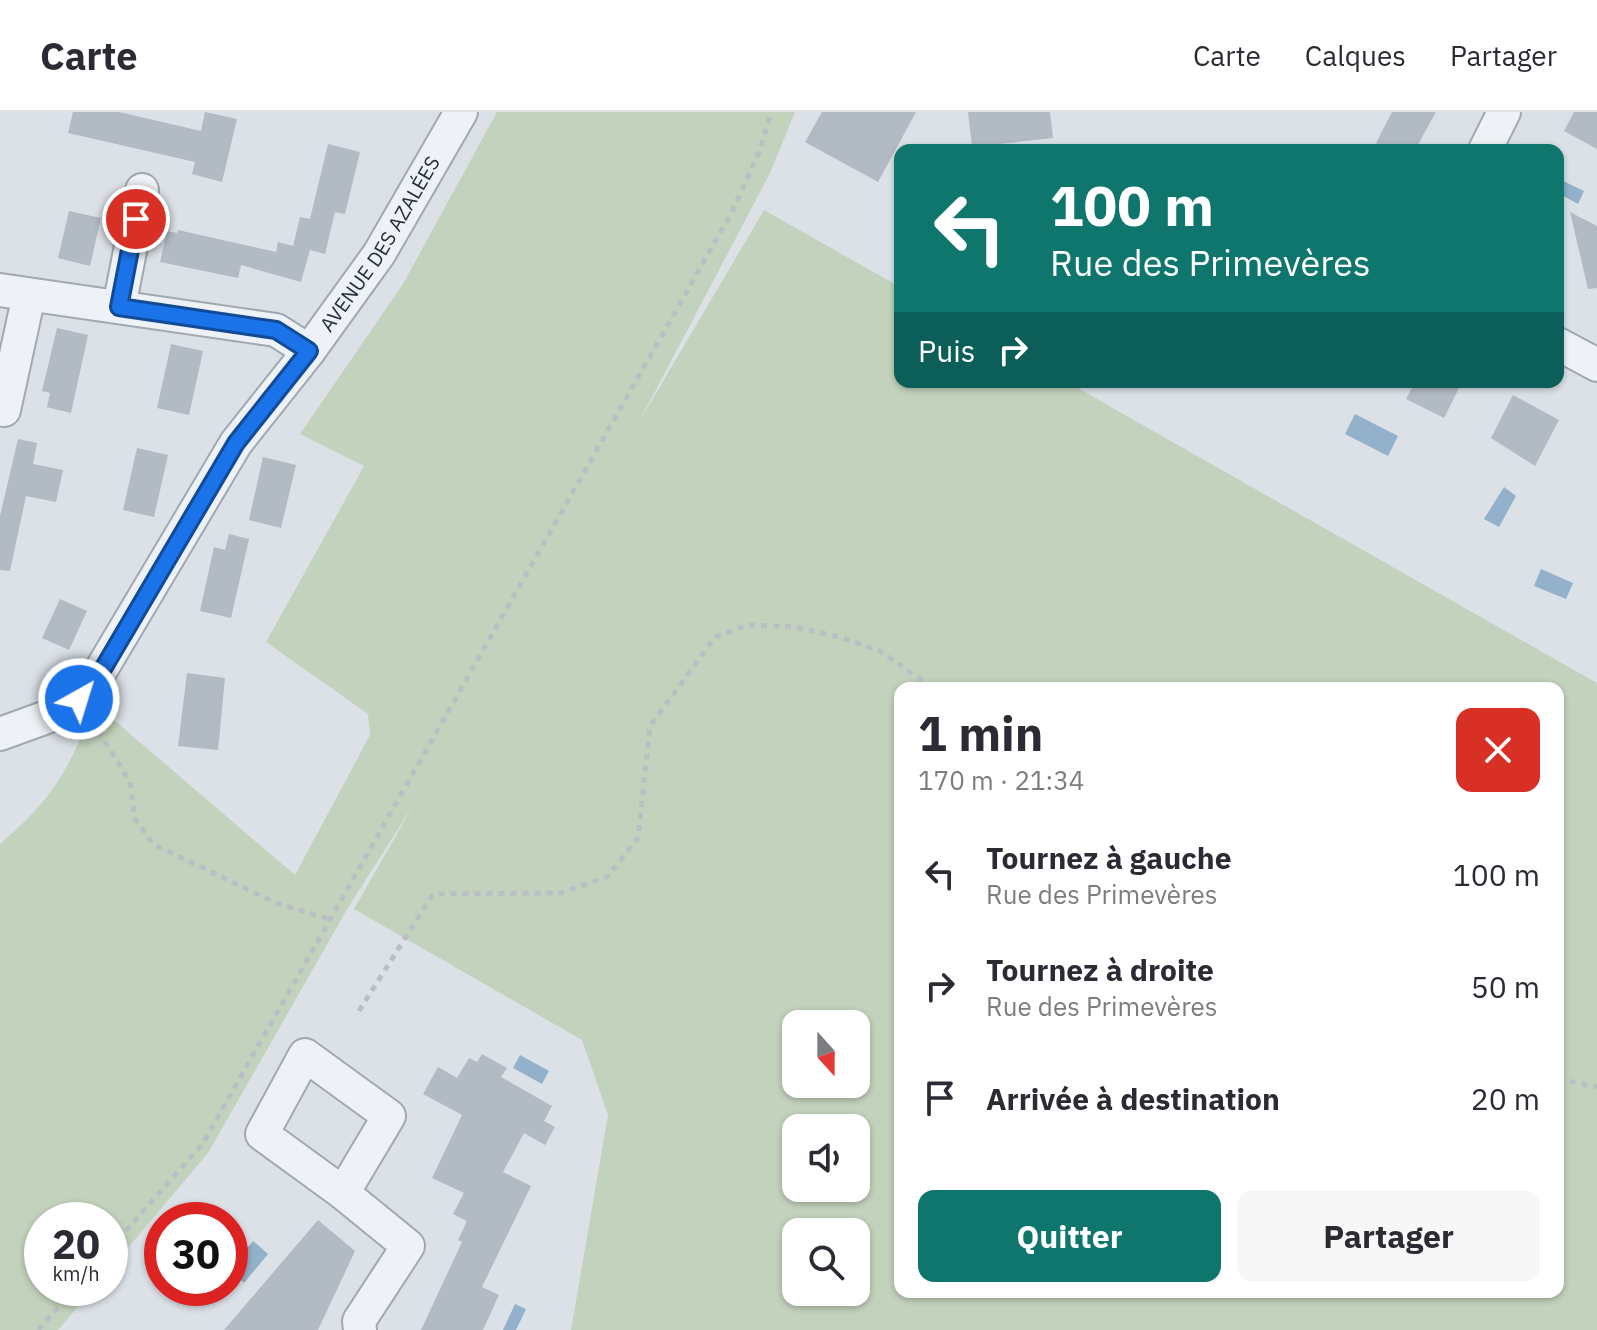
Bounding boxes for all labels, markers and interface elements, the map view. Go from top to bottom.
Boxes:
text: Carte [40,31,138,80]
text: Carte [1193,37,1261,74]
text: Calques [1305,37,1406,74]
text: Partager [1450,37,1557,74]
street label: AVENUE DES AZALÉES [313,151,446,337]
text: 100 m [1050,169,1214,241]
icon: left [918,176,1022,280]
pin [102,185,170,253]
icon: arrive [114,197,158,241]
text: Rue des Primevères [1050,239,1371,286]
icon: right [991,328,1035,372]
text: Puis [918,331,975,370]
position arrow [37,657,121,741]
text: 1 min [918,702,1043,764]
button: close [1456,708,1540,792]
text: 170 m · 21:34 [918,763,1084,797]
text: Tournez à gauche [986,838,1232,877]
icon: left [918,852,962,896]
text: 100 m [1453,855,1540,894]
text: Rue des Primevères [986,877,1217,911]
text: Tournez à droite [986,950,1214,989]
icon: right [918,964,962,1008]
text: 50 m [1471,967,1540,1006]
text: Rue des Primevères [986,989,1217,1023]
north arrow [782,1010,870,1098]
map controls [782,1010,870,1306]
icon: arrive [918,1076,962,1120]
text: Arrivée à destination [986,1079,1280,1118]
text: 20 m [1471,1079,1540,1118]
button: sound [782,1114,870,1202]
button: Quitter [918,1190,1221,1282]
button: Partager [1237,1190,1540,1282]
speed limit sign: 30 [144,1202,248,1306]
text: 20 [52,1218,100,1270]
button: search [782,1218,870,1306]
text: km/h [52,1260,100,1287]

